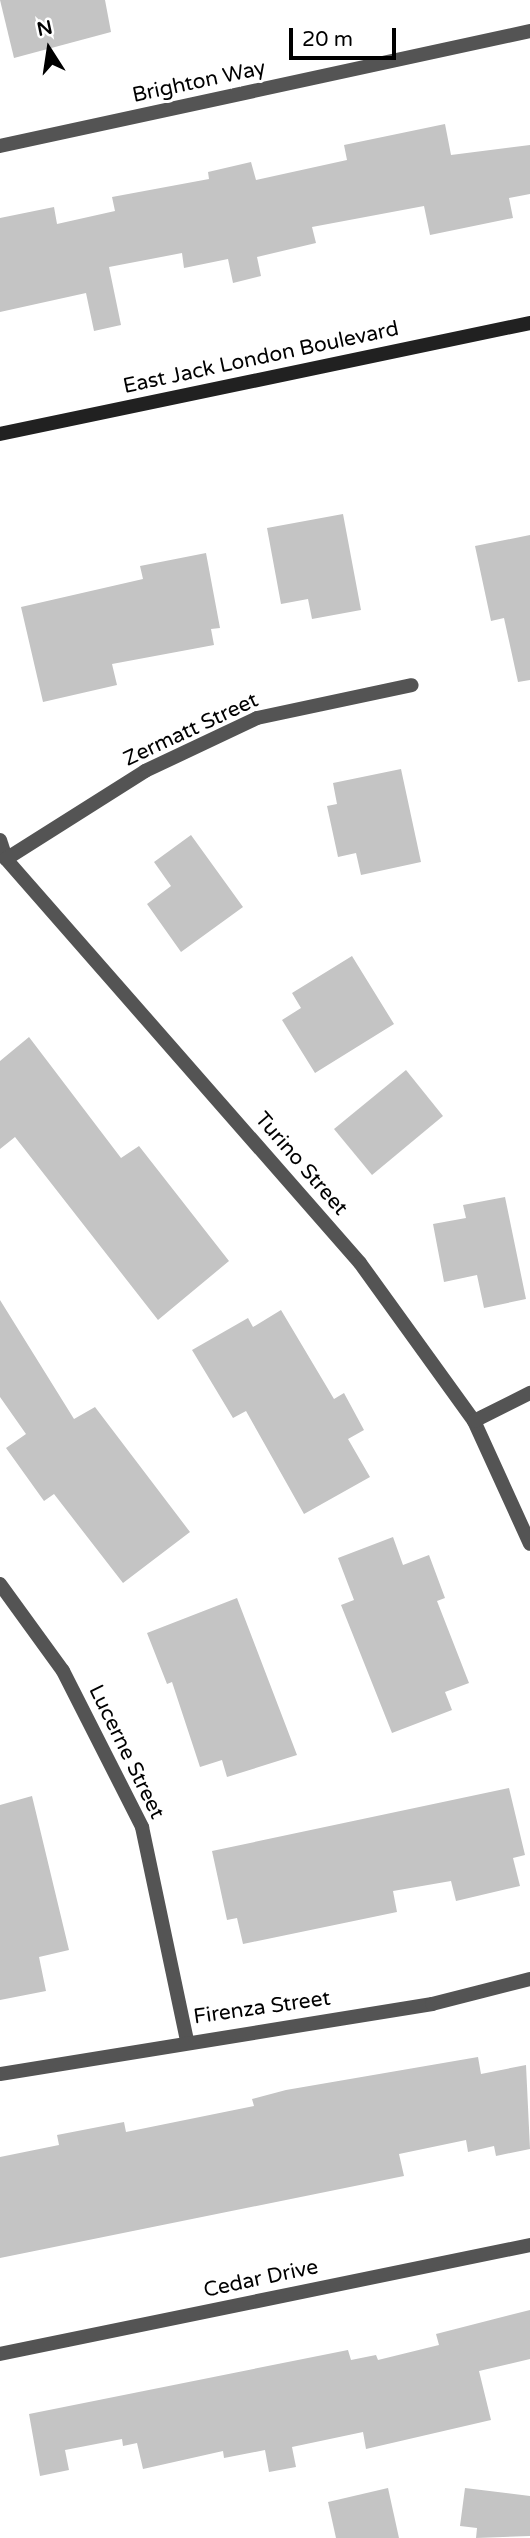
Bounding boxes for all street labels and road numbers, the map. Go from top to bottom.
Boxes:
street label: Brighton Way [130,56,268,108]
street label: East Jack London Boulevard [121,316,401,400]
street label: Zermatt Street [120,688,262,772]
street label: Turino Street [249,1107,353,1221]
street label: Lucerne Street [83,1681,169,1823]
street label: Firenza Street [192,1986,332,2030]
street label: Cedar Drive [201,2255,321,2303]

